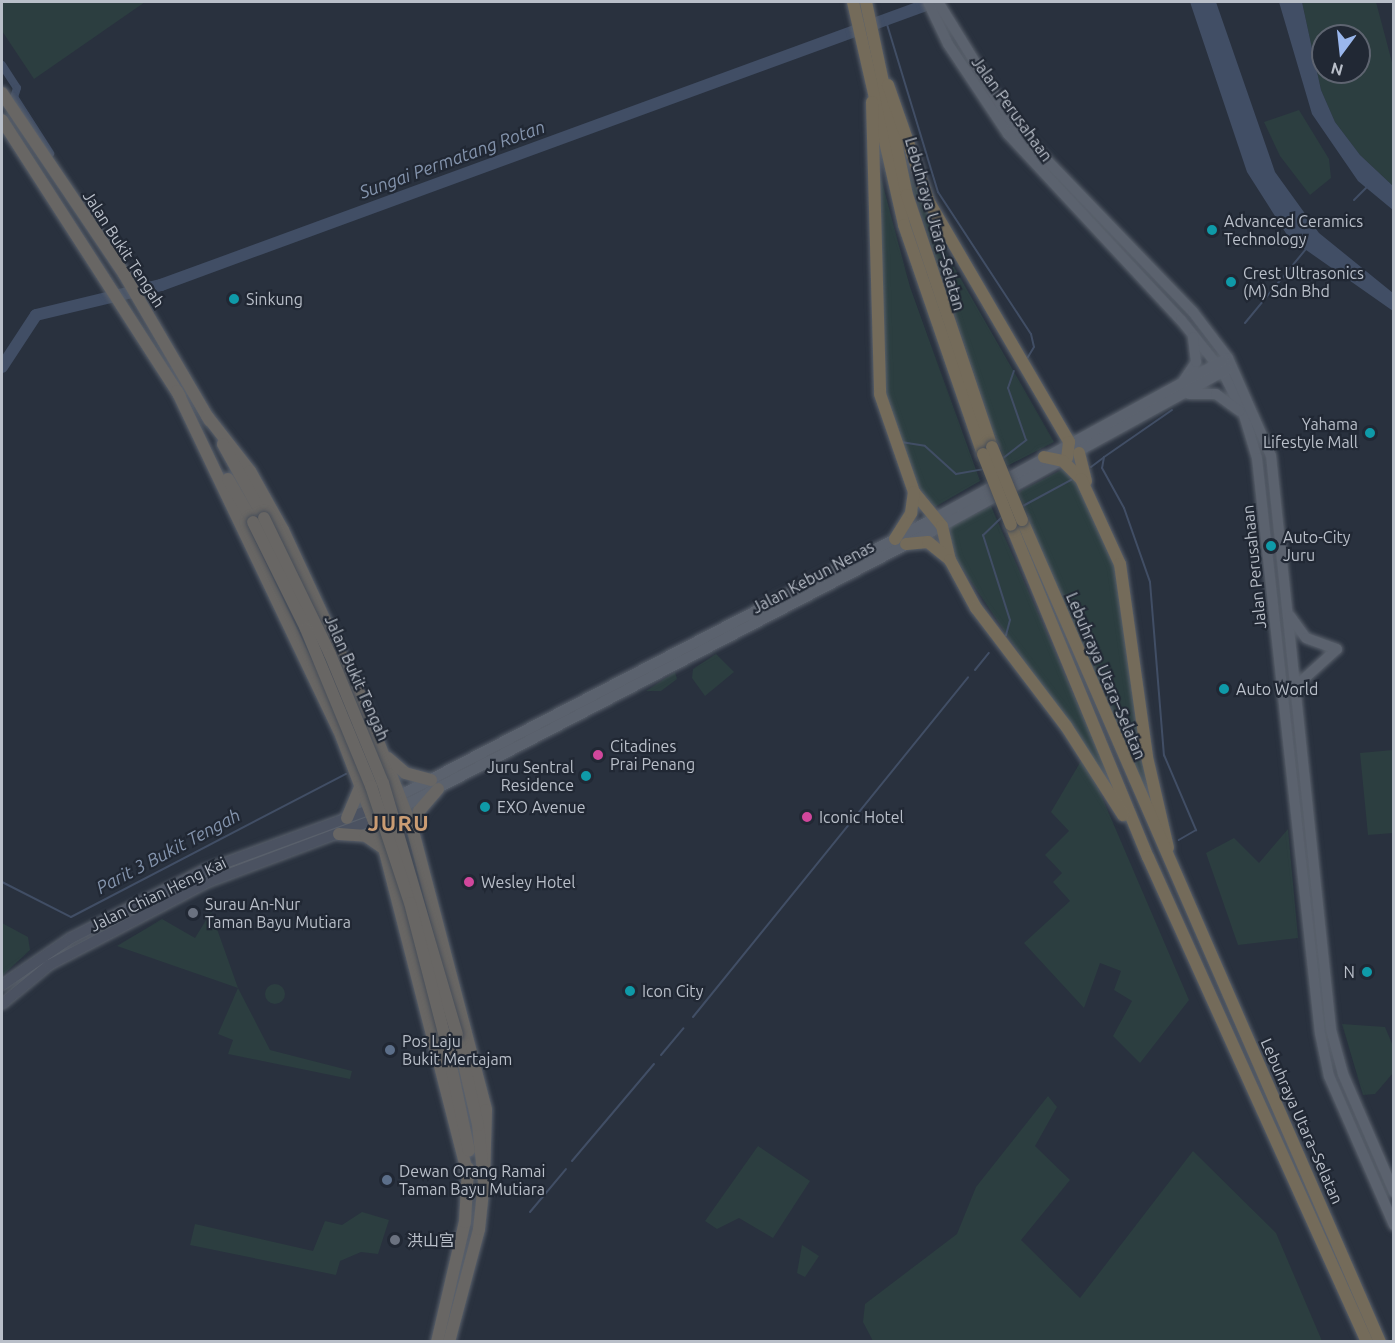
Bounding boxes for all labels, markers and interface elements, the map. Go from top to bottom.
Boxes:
north arrow [1311,24,1371,84]
street label: Jalan Perusahaan [968,53,1056,165]
text: N [1329,59,1345,80]
water label: Sungai Permatang Rotan [356,115,548,203]
street label: Lebuhraya Utara–Selatan [901,135,969,313]
street label: Jalan Bukit Tengah [79,187,169,311]
place label: Advanced Ceramics Technology [1224,211,1363,249]
marker: Advanced Ceramics Technology [1205,223,1219,237]
place label: Crest Ultrasonics (M) Sdn Bhd [1243,263,1364,301]
marker: Crest Ultrasonics (M) Sdn Bhd [1224,275,1238,289]
place label: Sinkung [246,289,303,309]
marker: Sinkung [227,292,241,306]
place label: Yahama Lifestyle Mall [1263,414,1358,452]
marker: Yahama Lifestyle Mall [1363,426,1377,440]
street label: Jalan Perusahaan [1238,504,1270,630]
place label: Auto-City Juru [1283,527,1351,565]
street label: Jalan Kebun Nenas [749,537,877,617]
marker: Auto-City Juru [1264,539,1278,553]
street label: Lebuhraya Utara–Selatan [1062,590,1150,762]
street label: Jalan Bukit Tengah [321,612,393,744]
place label: Auto World [1236,679,1318,699]
marker: Auto World [1217,682,1231,696]
place label: Citadines Prai Penang [610,736,695,774]
marker: Citadines Prai Penang [591,748,605,762]
place label: Juru Sentral Residence [487,757,574,795]
marker: Juru Sentral Residence [579,769,593,783]
place label: EXO Avenue [497,797,586,817]
marker: EXO Avenue [478,800,492,814]
water label: Parit 3 Bukit Tengah [92,804,244,898]
place label: Iconic Hotel [819,807,904,827]
district label: JURU [368,810,430,836]
marker: Iconic Hotel [800,810,814,824]
street label: Jalan Chian Heng Kai [87,853,229,935]
place label: Wesley Hotel [481,872,576,892]
marker: Wesley Hotel [462,875,476,889]
place label: Surau An-Nur Taman Bayu Mutiara [205,894,351,932]
marker: Surau An-Nur Taman Bayu Mutiara [186,906,200,920]
place label: N [1344,962,1355,982]
marker: N [1360,965,1374,979]
place label: Icon City [642,981,703,1001]
marker: Icon City [623,984,637,998]
place label: Pos Laju Bukit Mertajam [402,1031,512,1069]
street label: Lebuhraya Utara–Selatan [1257,1035,1347,1207]
marker: Pos Laju Bukit Mertajam [383,1043,397,1057]
place label: Dewan Orang Ramai Taman Bayu Mutiara [399,1161,545,1199]
marker: Dewan Orang Ramai Taman Bayu Mutiara [380,1173,394,1187]
place label: 洪山宫 [407,1230,455,1250]
marker: 洪山宫 [388,1233,402,1247]

